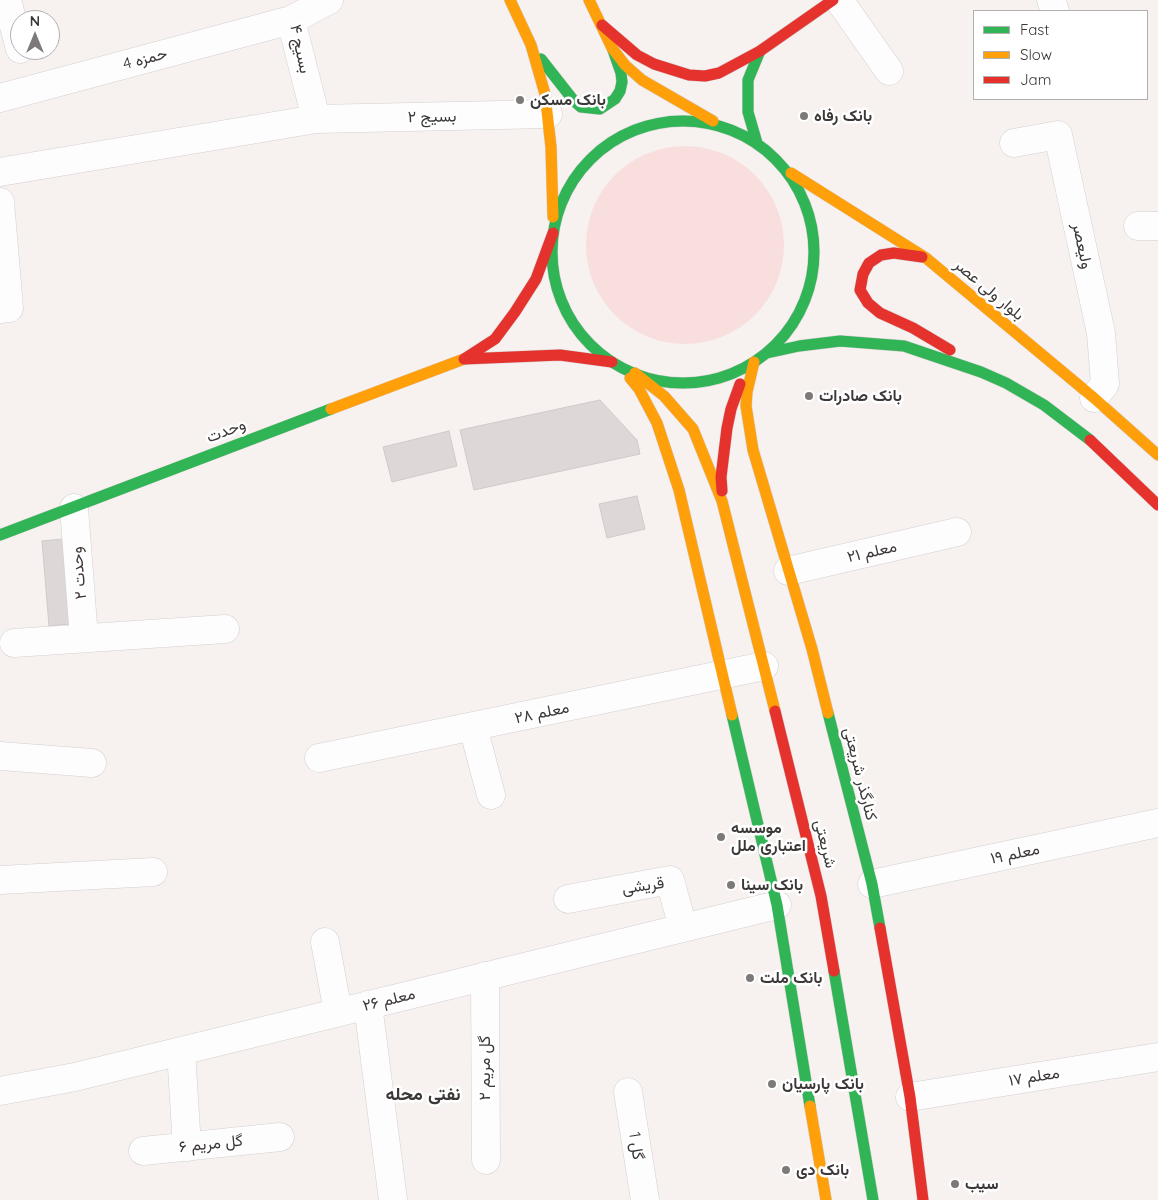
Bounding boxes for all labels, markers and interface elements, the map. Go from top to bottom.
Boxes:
north arrow [10,10,60,60]
legend [973,10,1148,100]
text: N [30,12,40,30]
text: Fast [1020,20,1049,39]
street label: بسیج ۴ [285,23,315,75]
street label: حمزه 4 [121,44,169,74]
text: Slow [1020,45,1052,64]
text: Jam [1020,70,1051,89]
place label: بانک مسکن [530,90,606,110]
marker: بانک مسکن [514,94,526,106]
place label: بانک رفاه [814,106,872,126]
street label: بسیج ۲ [408,107,456,127]
marker: بانک رفاه [798,110,810,122]
street label: ولیعصر [1068,221,1096,271]
street label: بلوار ولی عصر [950,255,1028,325]
place label: بانک صادرات [819,386,902,406]
marker: بانک صادرات [803,390,815,402]
street label: وحدت [204,415,248,447]
street label: معلم ۲۱ [845,537,899,567]
street label: وحدت ۲ [67,546,91,600]
street label: معلم ۲۸ [513,698,571,728]
street label: کنارگذر شریعتی [839,726,881,822]
place label: موسسه اعتباری ملل [731,818,806,856]
street label: شریعتی [810,818,840,870]
marker: موسسه اعتباری ملل [715,831,727,843]
street label: معلم ۱۹ [989,839,1041,869]
street label: قریشی [621,874,665,898]
place label: بانک سینا [741,875,803,895]
marker: بانک سینا [725,879,737,891]
place label: بانک ملت [760,968,822,988]
marker: بانک ملت [744,972,756,984]
street label: معلم ۲۶ [361,984,417,1016]
street label: گل مریم ۲ [475,1036,495,1100]
street label: معلم ۱۷ [1007,1064,1061,1090]
place label: بانک پارسیان [782,1074,864,1094]
marker: بانک پارسیان [766,1078,778,1090]
district label: نفتی محله [386,1084,460,1106]
street label: گل مریم ۶ [178,1131,244,1157]
street label: گل 1 [624,1131,648,1161]
place label: بانک دی [796,1160,849,1180]
marker: بانک دی [780,1164,792,1176]
place label: سیب [965,1174,999,1194]
marker: سیب [949,1178,961,1190]

